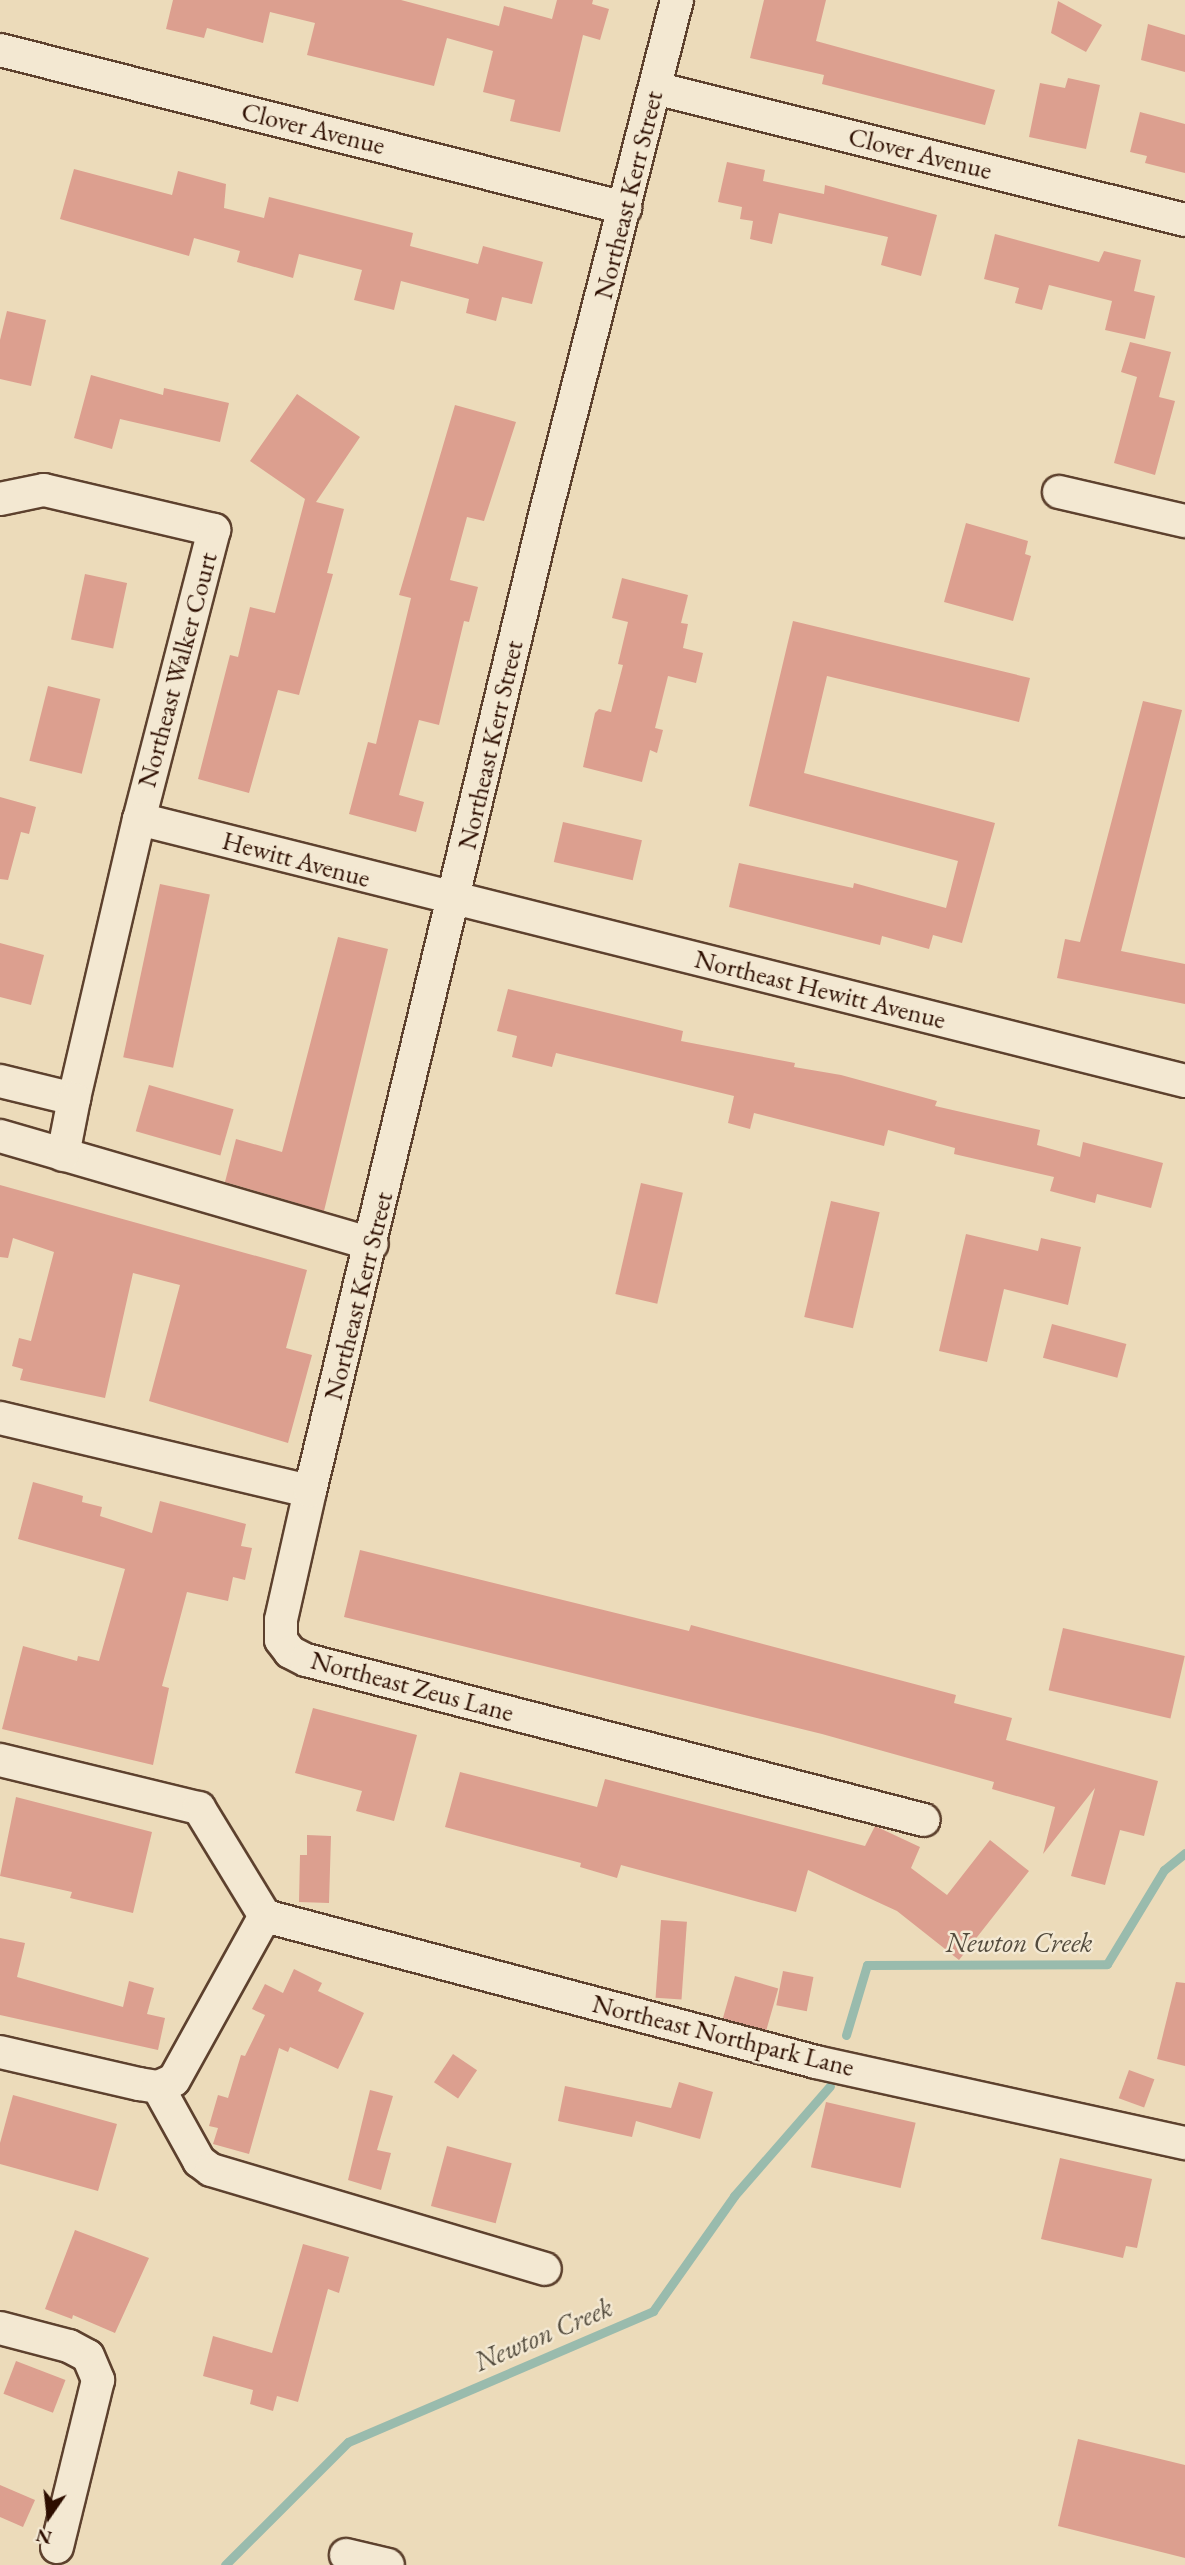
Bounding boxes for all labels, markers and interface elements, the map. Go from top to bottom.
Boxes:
street label: Northeast Kerr Street [588,88,670,302]
street label: Clover Avenue [238,96,388,162]
street label: Clover Avenue [845,121,995,187]
street label: Northeast Walker Court [132,549,224,791]
street label: Northeast Kerr Street [452,637,530,853]
street label: Hewitt Avenue [219,825,373,895]
street label: Northeast Hewitt Avenue [691,944,949,1036]
street label: Northeast Kerr Street [318,1189,400,1403]
street label: Northeast Zeus Lane [307,1645,517,1729]
water label: Newton Creek [945,1925,1093,1959]
street label: Northeast Northpark Lane [589,1988,857,2084]
water label: Newton Creek [469,2290,617,2378]
north arrow [14,2481,84,2551]
text: N [33,2523,54,2551]

